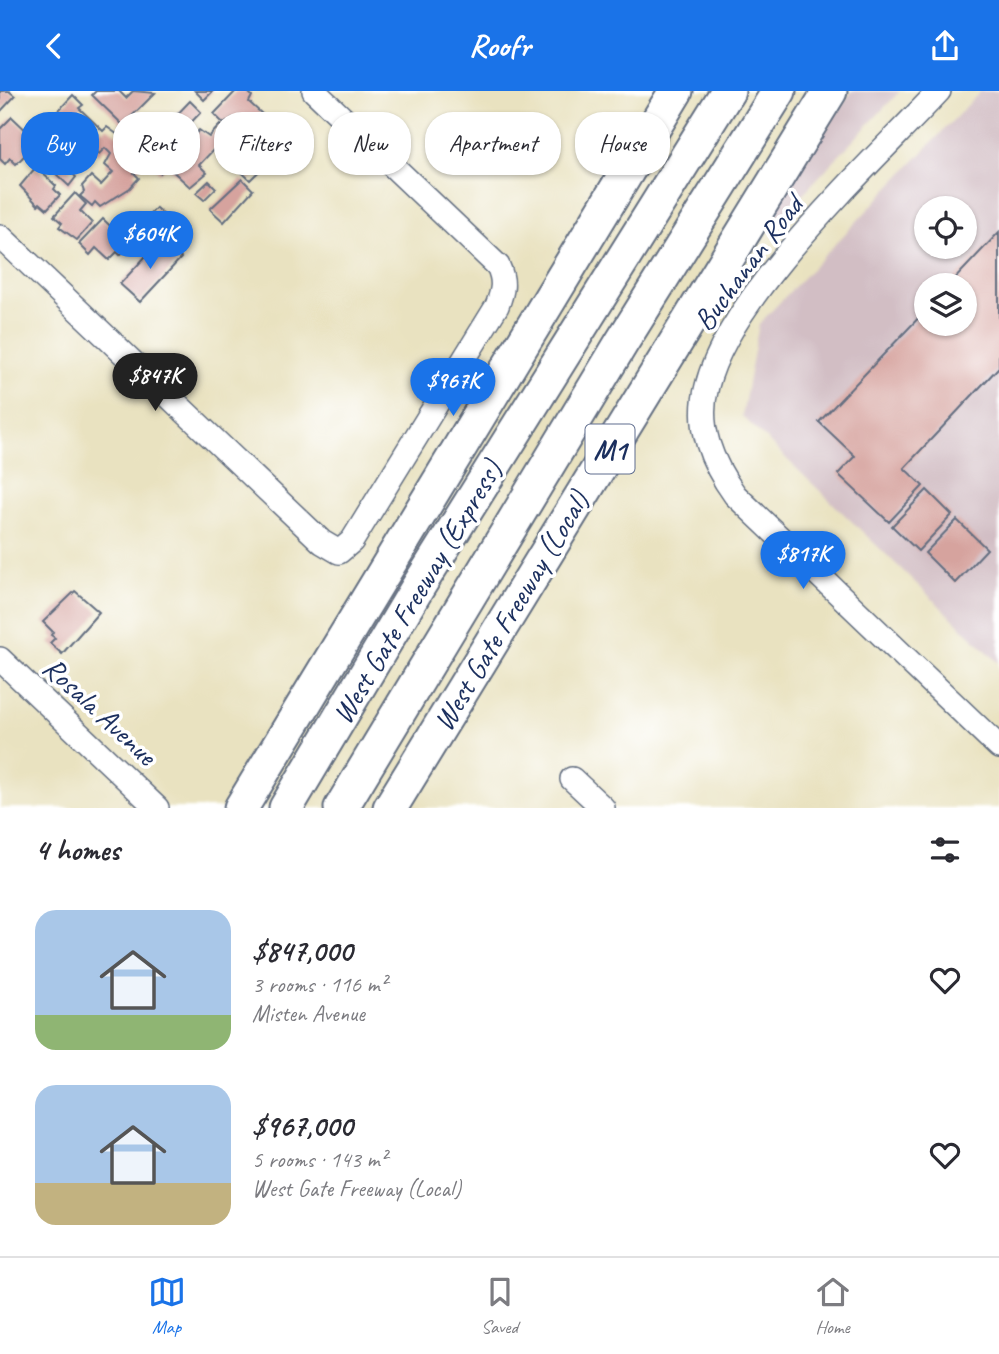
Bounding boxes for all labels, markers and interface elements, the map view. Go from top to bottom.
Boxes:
text: Roofr [469,25,530,66]
icon: back [35,27,73,65]
icon: share [926,27,964,65]
chip: Buy [21,112,99,175]
chip: Rent [113,112,200,175]
chip: Filters [214,112,314,175]
chip: New [328,112,411,175]
chip: Apartment [425,112,561,175]
chip: House [575,112,670,175]
street label: Buchanan Road [685,184,814,338]
map controls [914,196,977,336]
button: locate [914,196,977,259]
pin: $604K [101,211,199,271]
text: $604K [123,219,177,248]
button: layers [914,273,977,336]
pin: $847K [106,353,204,413]
pin: $967K [404,359,502,418]
text: $847K [129,361,182,390]
text: $967K [426,366,480,395]
road number: M1 [586,425,634,473]
street label: West Gate Freeway (Express) [323,452,512,731]
street label: West Gate Freeway (Local) [424,482,599,738]
pin: $817K [754,531,852,591]
text: $817K [777,539,830,568]
street label: Rosala Avenue [35,649,167,775]
text: 4 homes [35,831,120,869]
icon: filters [926,831,964,869]
text: $847,000 [252,932,352,970]
icon: home [91,938,175,1022]
icon: heart [926,961,964,999]
text: 3 rooms · 116 m² [252,970,387,999]
text: Misten Avenue [252,999,365,1028]
text: $967,000 [252,1107,353,1145]
icon: home [91,1113,175,1197]
icon: heart [926,1136,964,1174]
text: 5 rooms · 143 m² [252,1145,387,1174]
text: West Gate Freeway (Local) [252,1174,461,1203]
tab: Map [148,1273,186,1339]
tab: Saved [481,1273,519,1339]
tab: Home [814,1273,852,1339]

